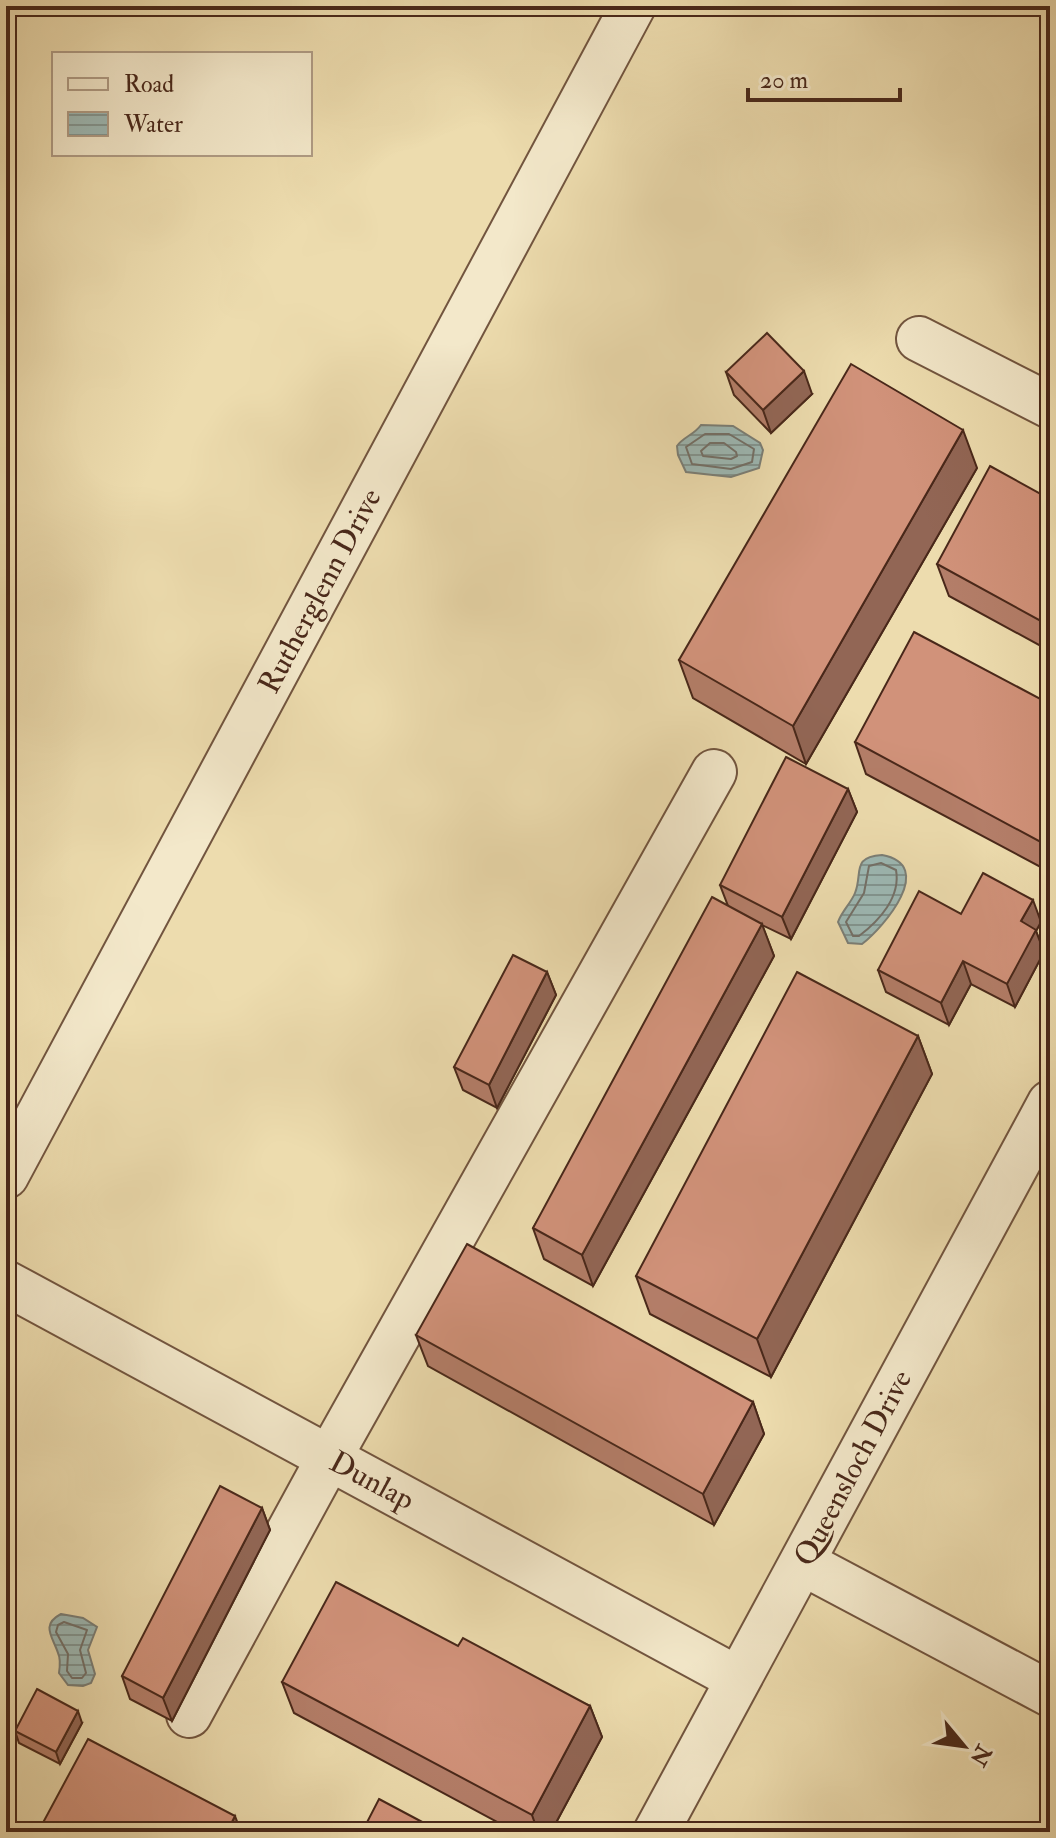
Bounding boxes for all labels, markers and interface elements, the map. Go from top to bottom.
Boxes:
legend [52,52,312,156]
scale bar [748,52,900,102]
text: 20 m [760,65,809,96]
text: Road [124,69,174,100]
text: Water [123,109,183,140]
street label: Rutherglenn Drive [251,482,389,700]
street label: Queensloch Drive [786,1364,920,1572]
street label: Dunlap [323,1443,421,1519]
north arrow [924,1706,1004,1786]
text: N [963,1739,998,1771]

